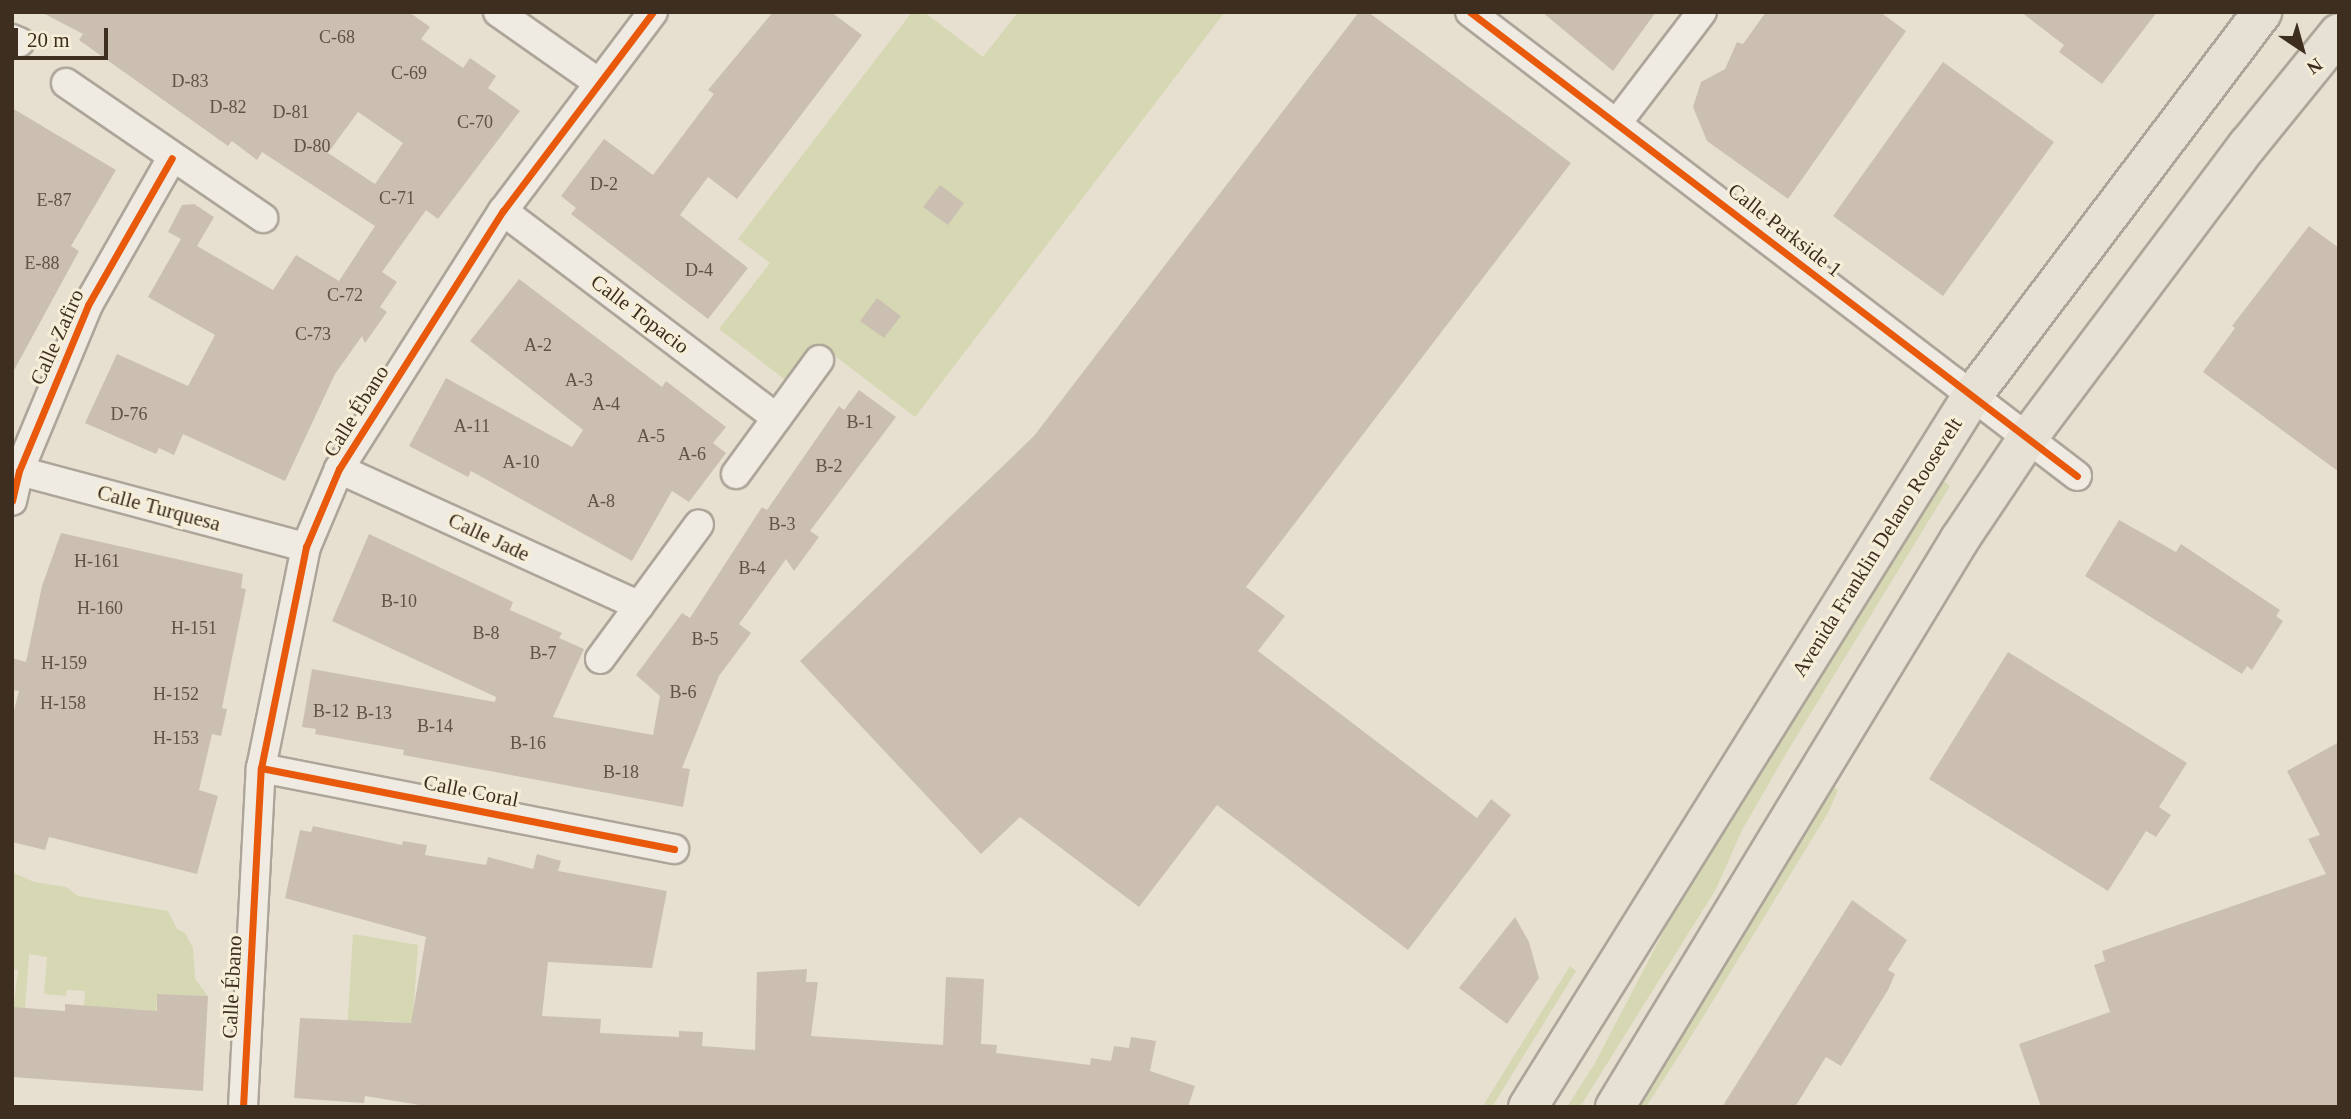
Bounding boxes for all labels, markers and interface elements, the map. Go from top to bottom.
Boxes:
scale bar [18,14,112,58]
north arrow [2267,14,2337,84]
house number: C-68 [319,26,355,48]
text: 20 m [27,28,70,52]
text: N [2303,54,2326,79]
house number: C-69 [391,62,427,84]
house number: D-83 [172,70,208,92]
house number: D-82 [210,96,246,118]
house number: D-81 [273,101,309,123]
house number: C-70 [457,111,493,133]
house number: D-80 [294,135,330,157]
house number: D-2 [590,173,618,195]
street label: Calle Parkside 1 [1723,178,1847,282]
house number: C-71 [379,187,415,209]
house number: E-87 [37,189,71,211]
house number: E-88 [25,252,59,274]
house number: D-4 [685,259,713,281]
street label: Calle Topacio [586,269,694,359]
house number: C-72 [327,284,363,306]
street label: Calle Zafiro [25,285,89,389]
house number: C-73 [295,323,331,345]
house number: A-2 [524,334,552,356]
street label: Calle Ébano [318,361,394,461]
house number: A-3 [565,369,593,391]
house number: A-4 [592,393,620,415]
house number: D-76 [111,403,147,425]
house number: B-1 [846,411,874,433]
street label: Avenida Franklin Delano Roosevelt [1787,413,1967,681]
house number: A-11 [454,415,490,437]
house number: A-5 [637,425,665,447]
house number: A-6 [678,443,706,465]
house number: A-10 [503,451,539,473]
house number: B-2 [816,455,842,477]
street label: Calle Turquesa [94,479,224,537]
house number: A-8 [587,490,615,512]
street label: Calle Jade [444,507,534,567]
house number: B-3 [768,513,796,535]
house number: H-161 [74,550,120,572]
house number: B-4 [738,557,766,579]
house number: B-10 [381,590,417,612]
house number: H-160 [77,597,123,619]
house number: H-151 [171,617,217,639]
house number: B-8 [472,622,500,644]
house number: B-5 [692,628,718,650]
house number: B-7 [530,642,556,664]
house number: H-159 [41,652,87,674]
house number: B-6 [670,681,696,703]
house number: H-152 [153,683,199,705]
house number: H-158 [40,692,86,714]
house number: B-12 [313,700,349,722]
house number: B-13 [356,702,392,724]
house number: B-14 [417,715,453,737]
house number: H-153 [153,727,199,749]
house number: B-16 [510,732,546,754]
house number: B-18 [603,761,639,783]
street label: Calle Coral [421,769,521,813]
street label: Calle Ébano [217,935,247,1039]

